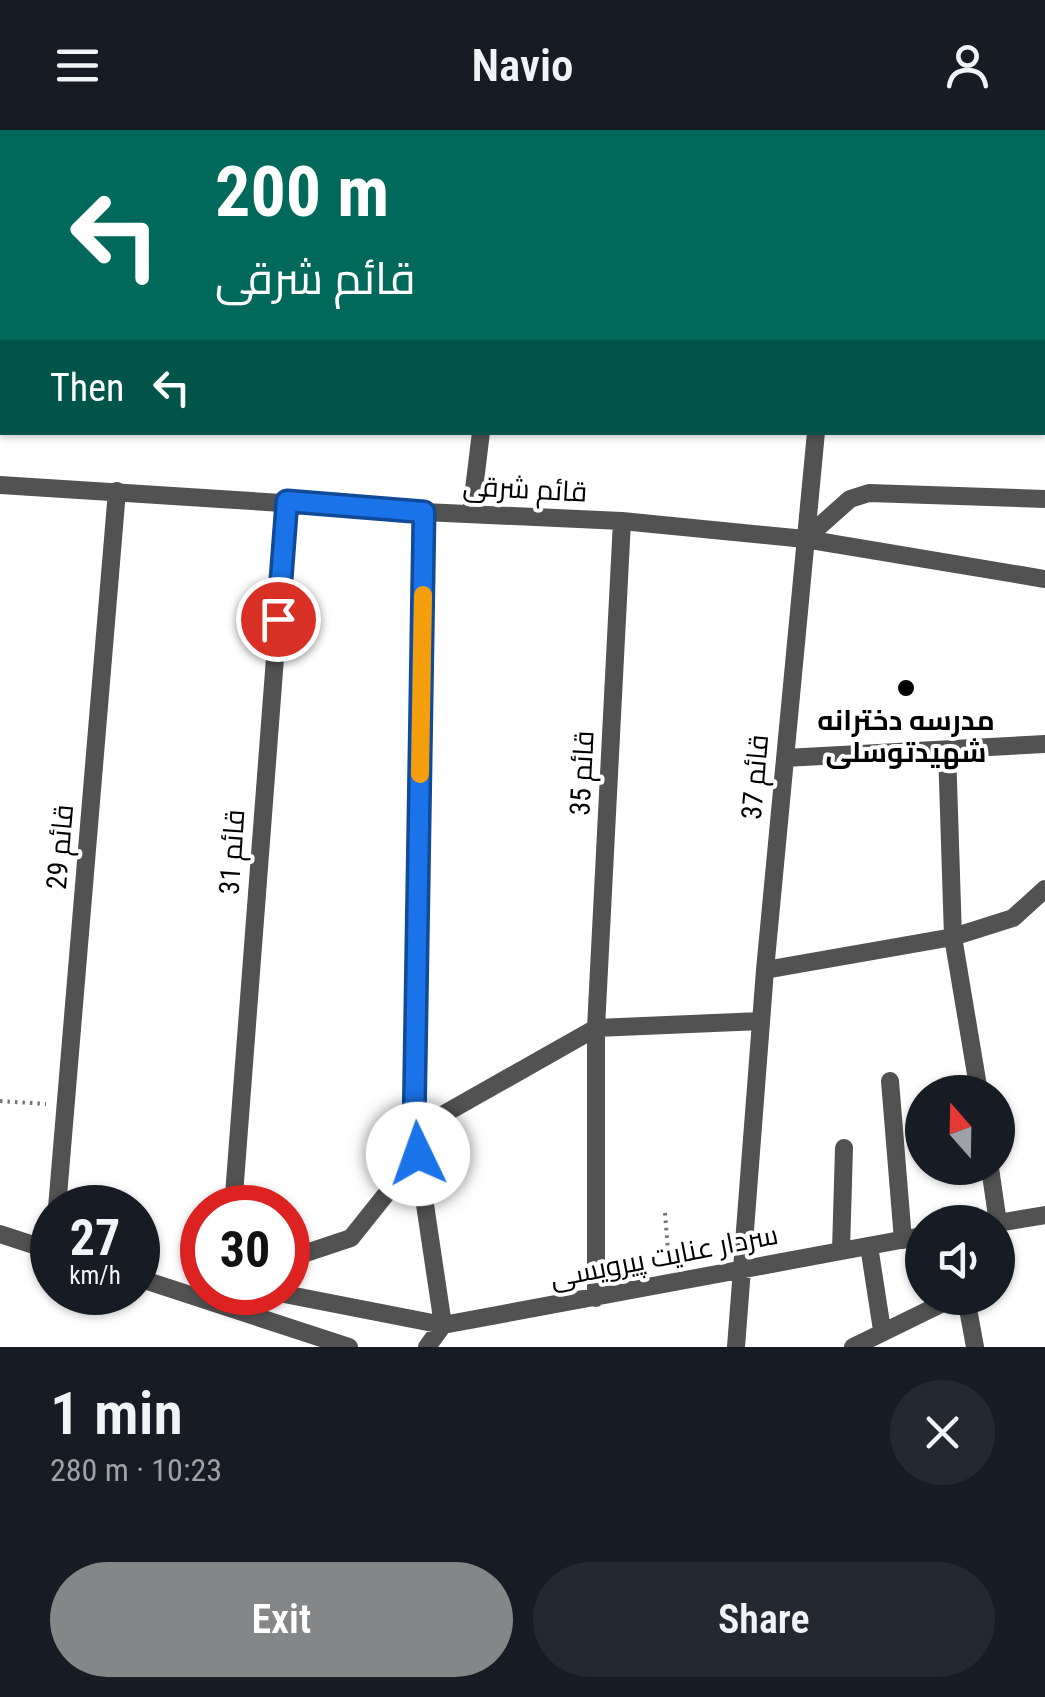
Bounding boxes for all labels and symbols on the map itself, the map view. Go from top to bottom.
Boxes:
street label: قائم شرقی [462,469,588,512]
pin [236,577,321,662]
marker: مدرسه دخترانه شهیدتوسلی [895,677,917,699]
place label: مدرسه دخترانه شهیدتوسلی [817,704,995,770]
street label: قائم 35 [563,730,604,817]
street label: قائم 37 [735,733,778,821]
street label: قائم 29 [40,803,83,891]
street label: قائم 31 [213,808,254,896]
north arrow [905,1075,1015,1185]
position arrow [366,1102,470,1206]
speed limit sign: 30 [180,1185,310,1315]
street label: سردار عنایت پیرویسی [547,1218,781,1296]

